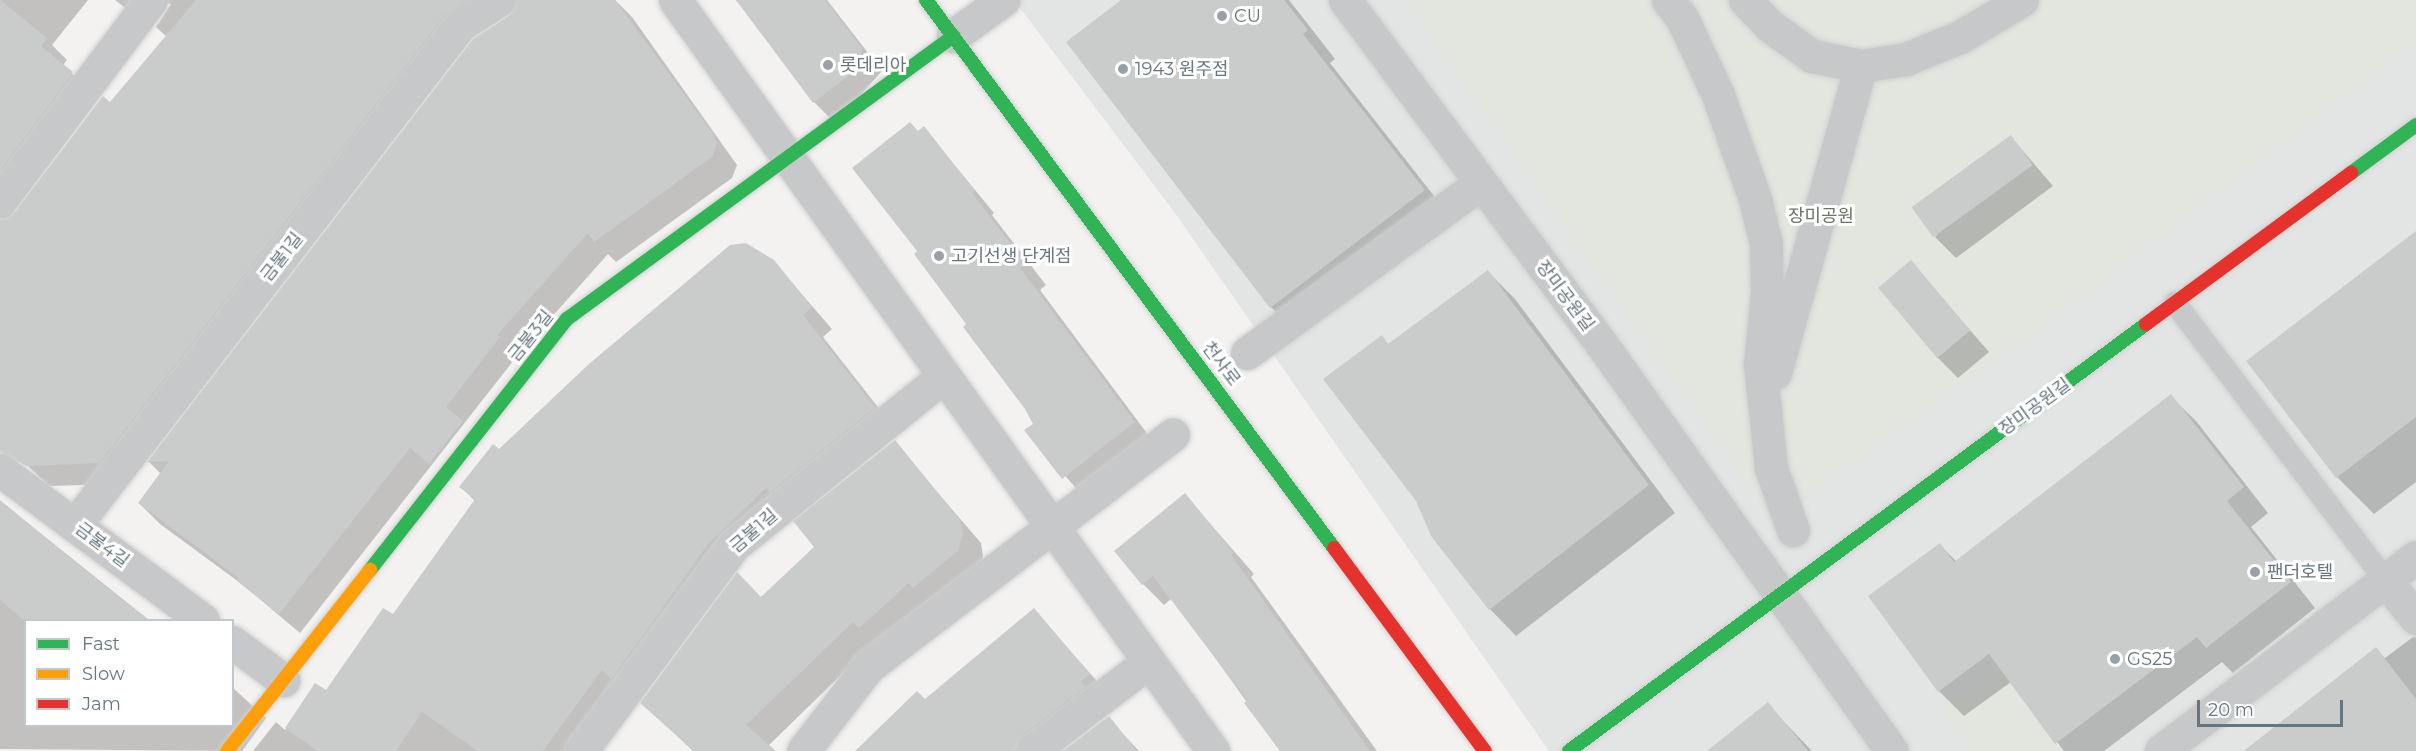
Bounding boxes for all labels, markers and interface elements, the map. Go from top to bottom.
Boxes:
place label: CU [1234,5,1261,27]
marker: CU [1215,9,1229,23]
place label: 롯데리아 [840,54,906,76]
marker: 롯데리아 [821,58,835,72]
place label: 1943 원주점 [1135,58,1229,80]
marker: 1943 원주점 [1116,62,1130,76]
park label: 장미공원 [1788,205,1854,227]
street label: 금불1길 [256,228,308,286]
place label: 고기선생 단계점 [951,245,1072,267]
marker: 고기선생 단계점 [932,249,946,263]
street label: 장미공원길 [1531,256,1599,336]
street label: 금불3길 [504,306,558,366]
street label: 천사로 [1197,338,1245,390]
street label: 장미공원길 [1995,374,2075,440]
street label: 금불1길 [726,504,782,558]
street label: 금불4길 [71,518,133,572]
place label: 팬더호텔 [2267,561,2333,583]
marker: 팬더호텔 [2248,565,2262,579]
legend [24,619,234,727]
text: Fast [82,633,120,655]
place label: GS25 [2127,648,2172,670]
marker: GS25 [2108,652,2122,666]
text: Slow [82,663,125,685]
scale bar [2200,688,2346,726]
text: Jam [82,693,121,715]
text: 20 m [2208,699,2254,721]

